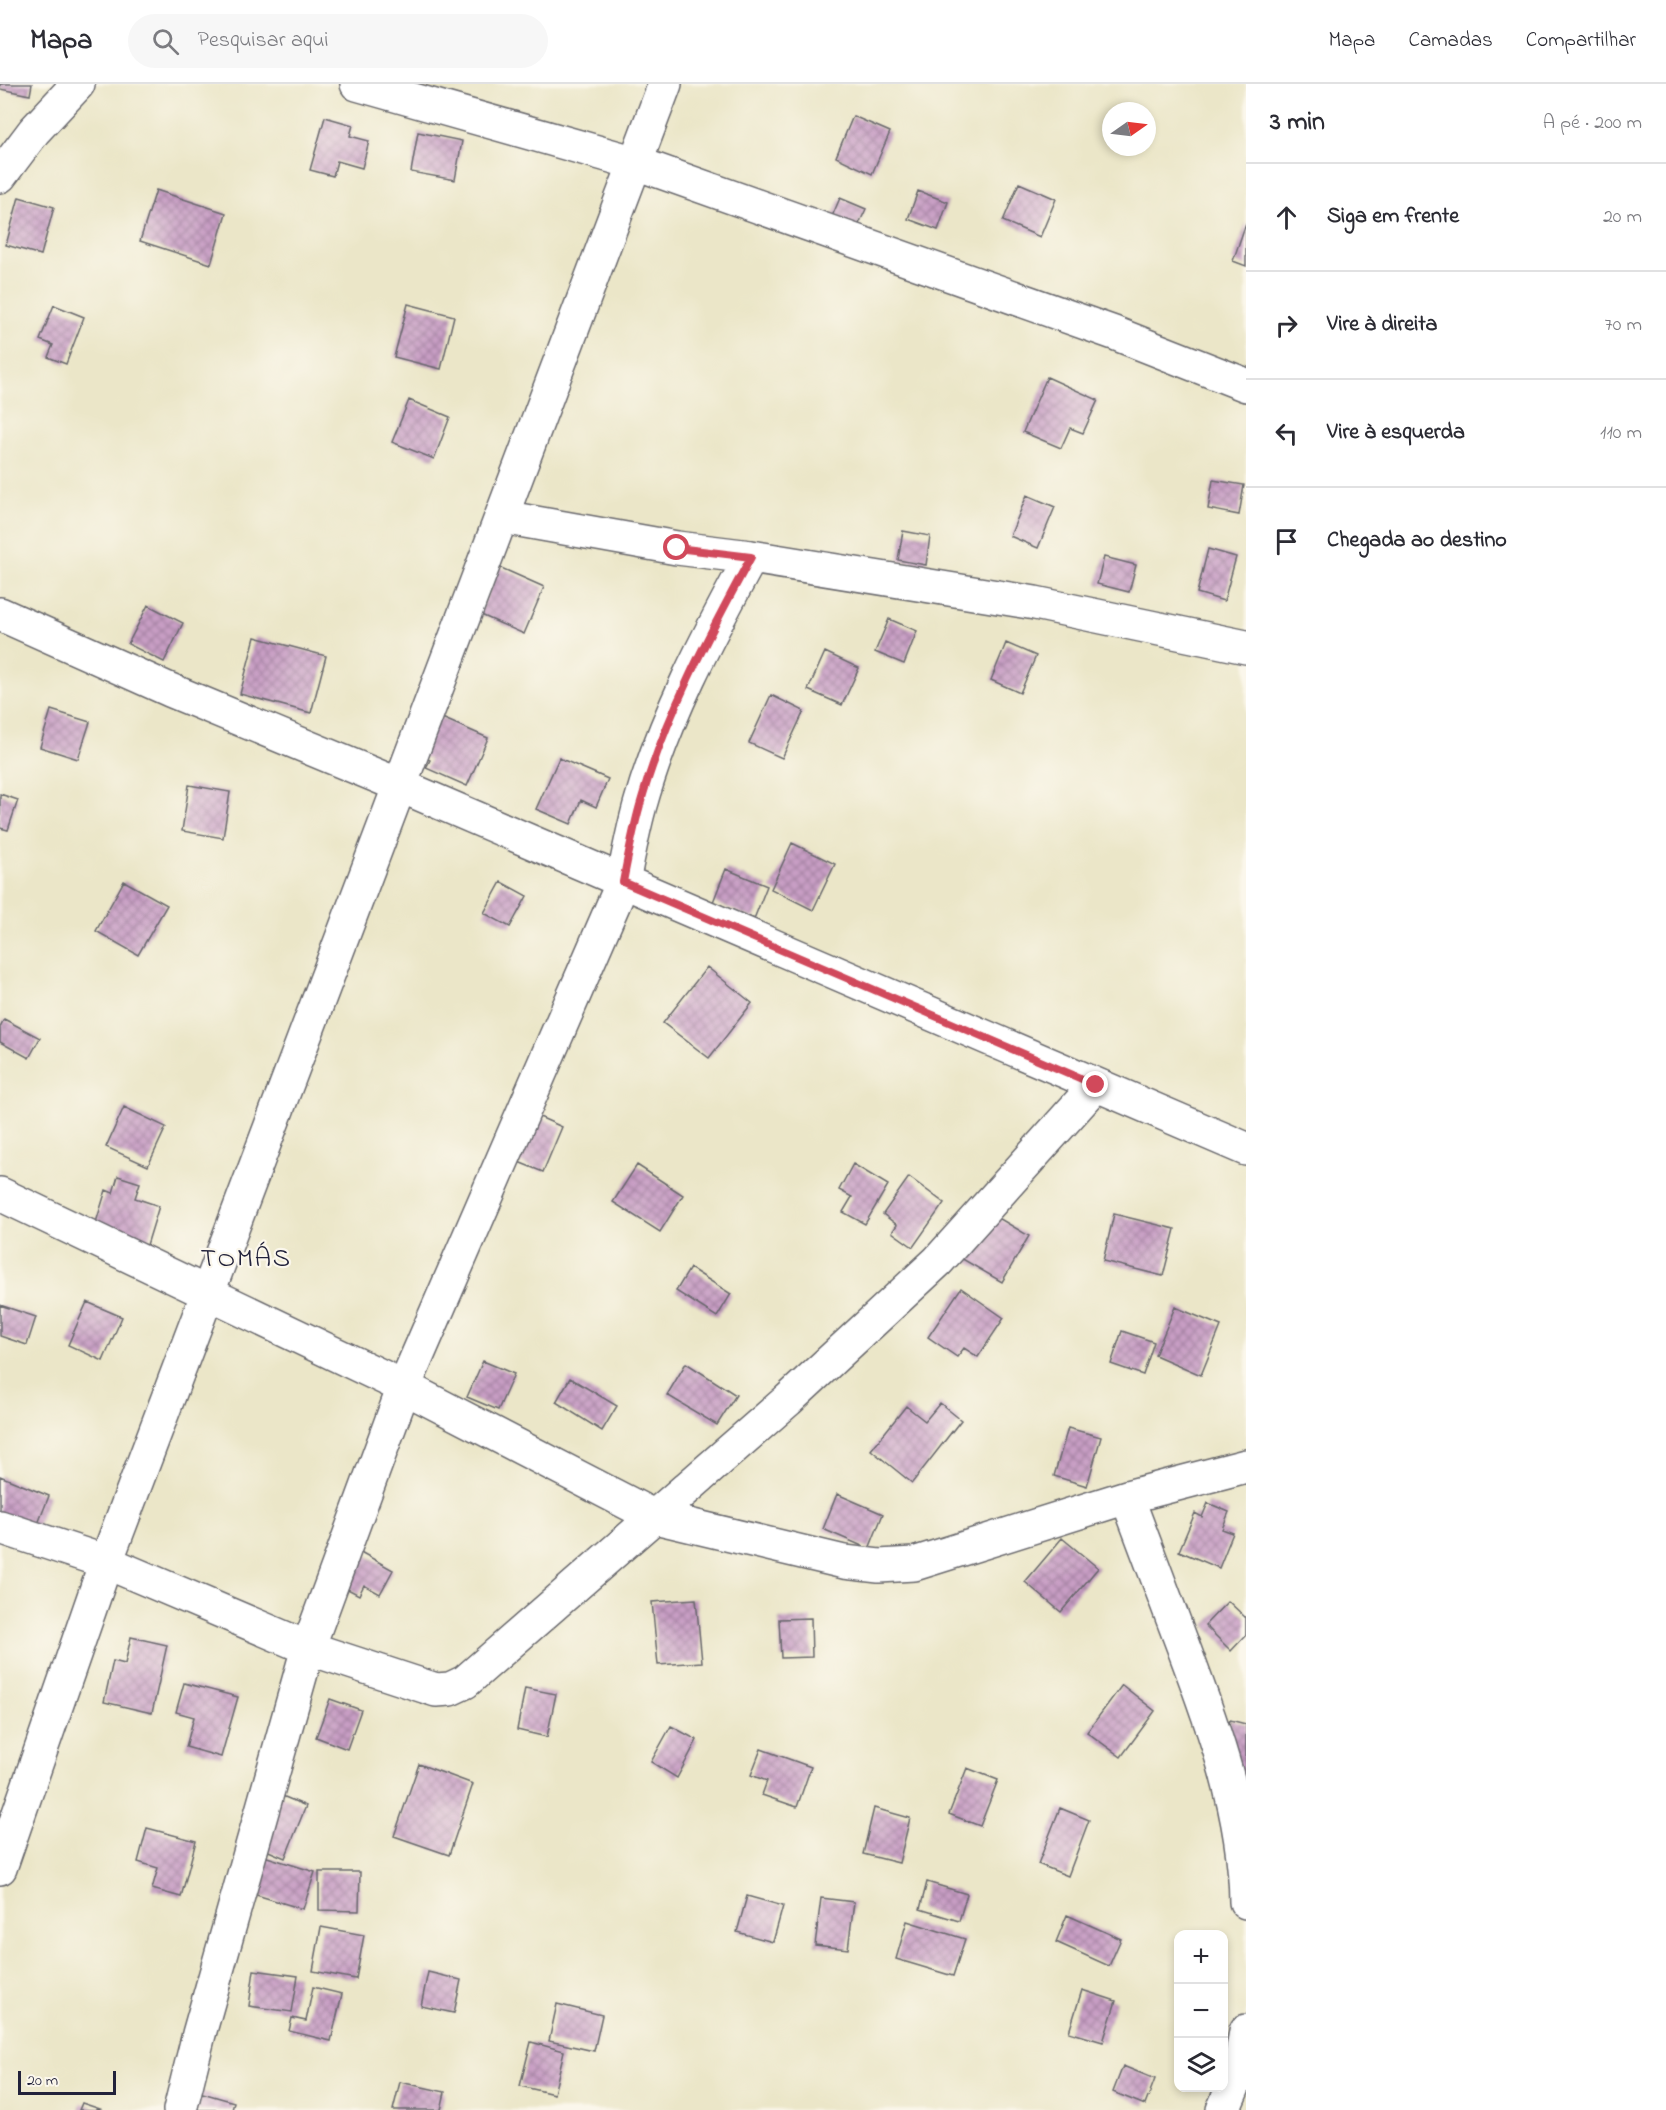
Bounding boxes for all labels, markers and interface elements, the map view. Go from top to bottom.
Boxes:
search box [128,14,548,68]
text: Mapa [30,21,92,62]
icon: search [149,25,182,58]
text: Pesquisar aqui [197,25,328,57]
text: Mapa [1329,26,1375,56]
text: Camadas [1408,26,1493,56]
text: Compartilhar [1526,26,1636,56]
north arrow [1102,102,1156,156]
text: 3 min [1270,104,1325,142]
text: A pé · 200 m [1543,109,1642,138]
icon: ahead [1270,201,1303,234]
text: Siga em frente [1327,201,1459,233]
text: 20 m [1603,203,1642,232]
icon: right [1270,309,1303,342]
text: Vire à direita [1327,309,1437,341]
text: 70 m [1605,311,1642,340]
icon: left [1270,417,1303,450]
text: Vire à esquerda [1327,417,1465,449]
text: 110 m [1600,419,1642,448]
icon: arrive [1270,525,1303,558]
text: Chegada ao destino [1327,525,1507,557]
route start [663,534,689,560]
route end [1082,1071,1108,1097]
district label: TOMÁS [200,1240,292,1279]
map controls [1174,1930,1228,2092]
button: + [1174,1930,1228,1984]
button: − [1174,1984,1228,2038]
button: layers [1174,2038,1228,2092]
scale bar [18,2068,116,2096]
text: 20 m [27,2069,58,2093]

